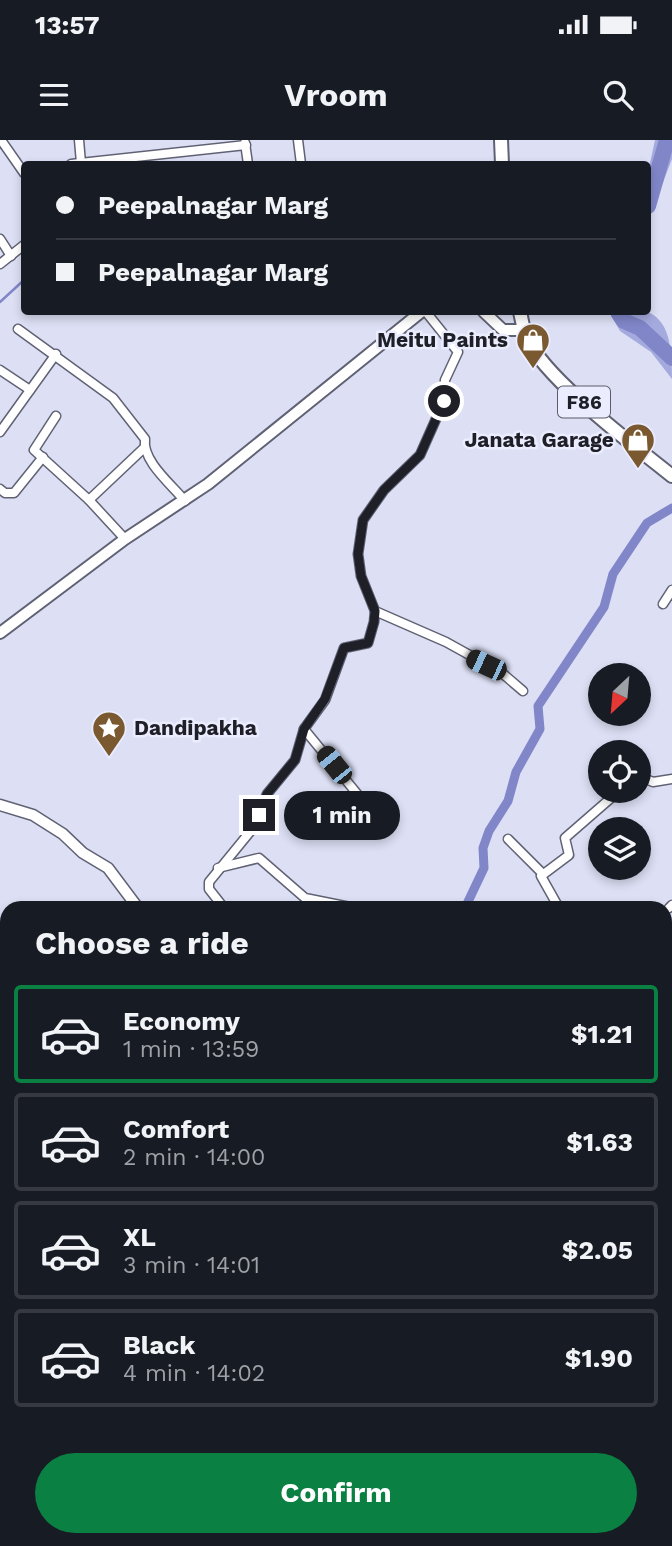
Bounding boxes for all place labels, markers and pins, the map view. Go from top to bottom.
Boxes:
shop icon: Meitu Paints [514,321,552,370]
place label: Meitu Paints [377,327,508,352]
shop icon: Janata Garage [619,421,657,470]
place label: Janata Garage [464,427,614,452]
place icon: Dandipakha [90,709,128,758]
place label: Dandipakha [134,715,258,740]

